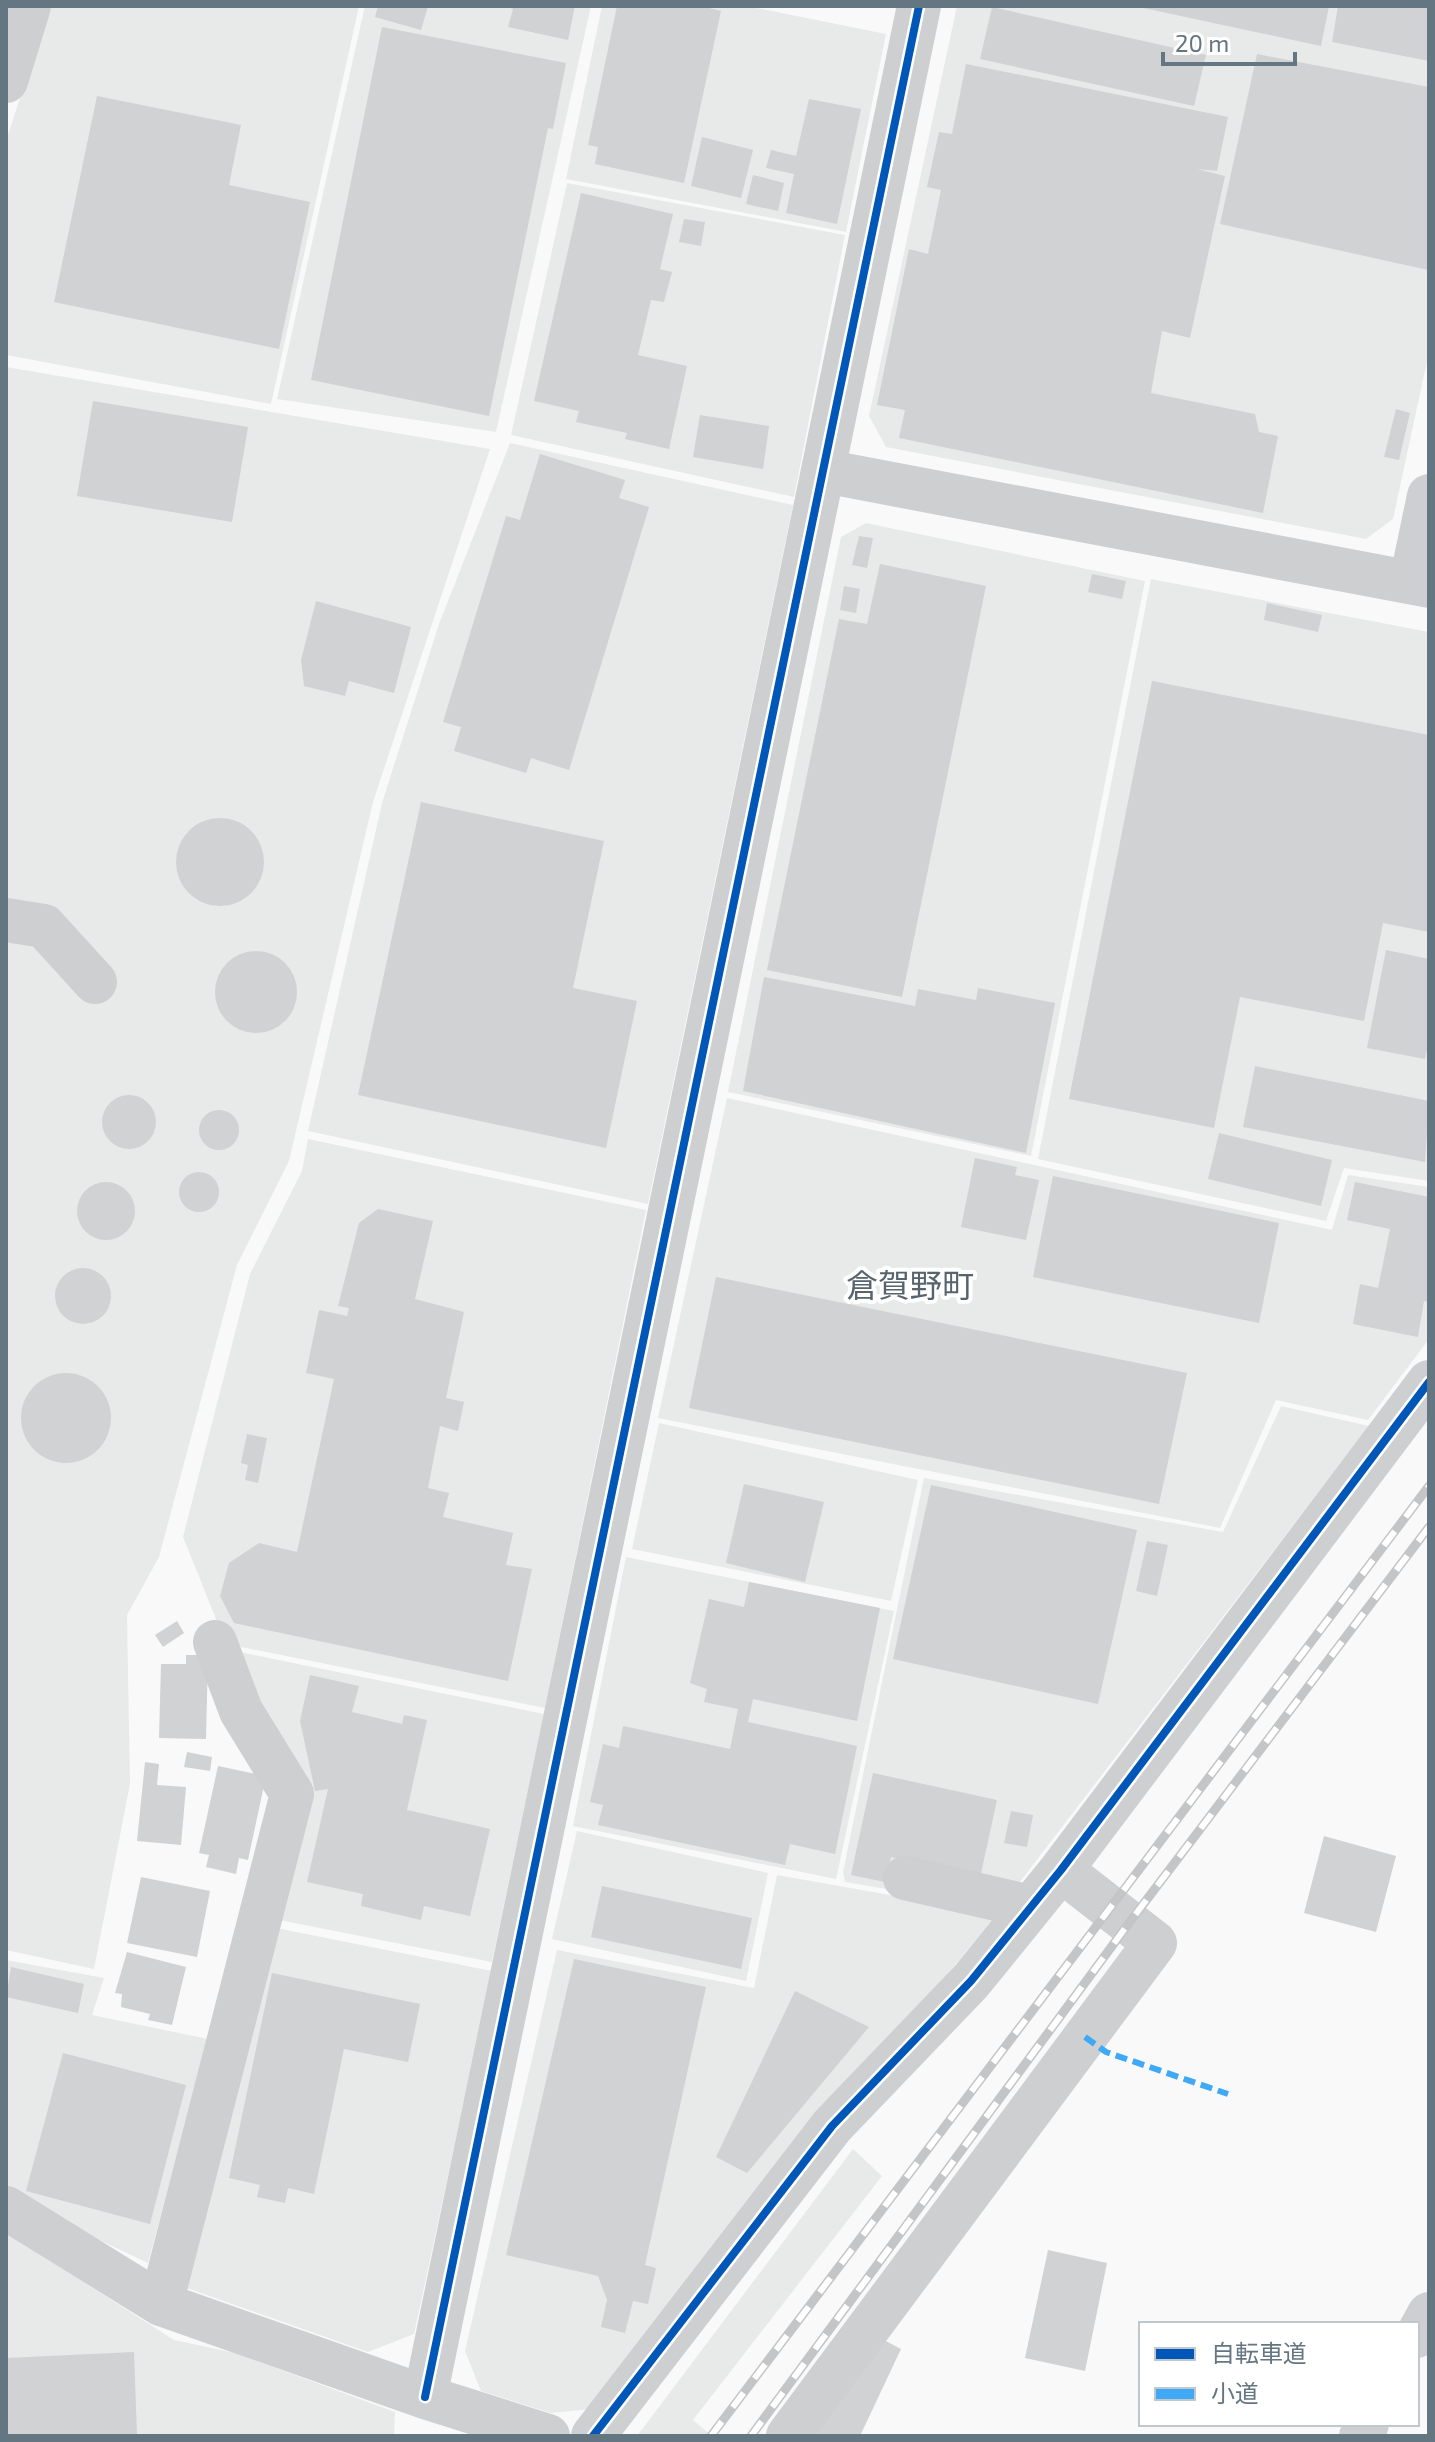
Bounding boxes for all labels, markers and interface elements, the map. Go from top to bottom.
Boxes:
scale bar [1163,16,1295,66]
text: 20 m [1175,28,1229,57]
district label: 倉賀野町 [846,1265,974,1303]
legend [1139,2322,1419,2426]
text: 自転車道 [1211,2338,1307,2367]
text: 小道 [1211,2378,1259,2407]

